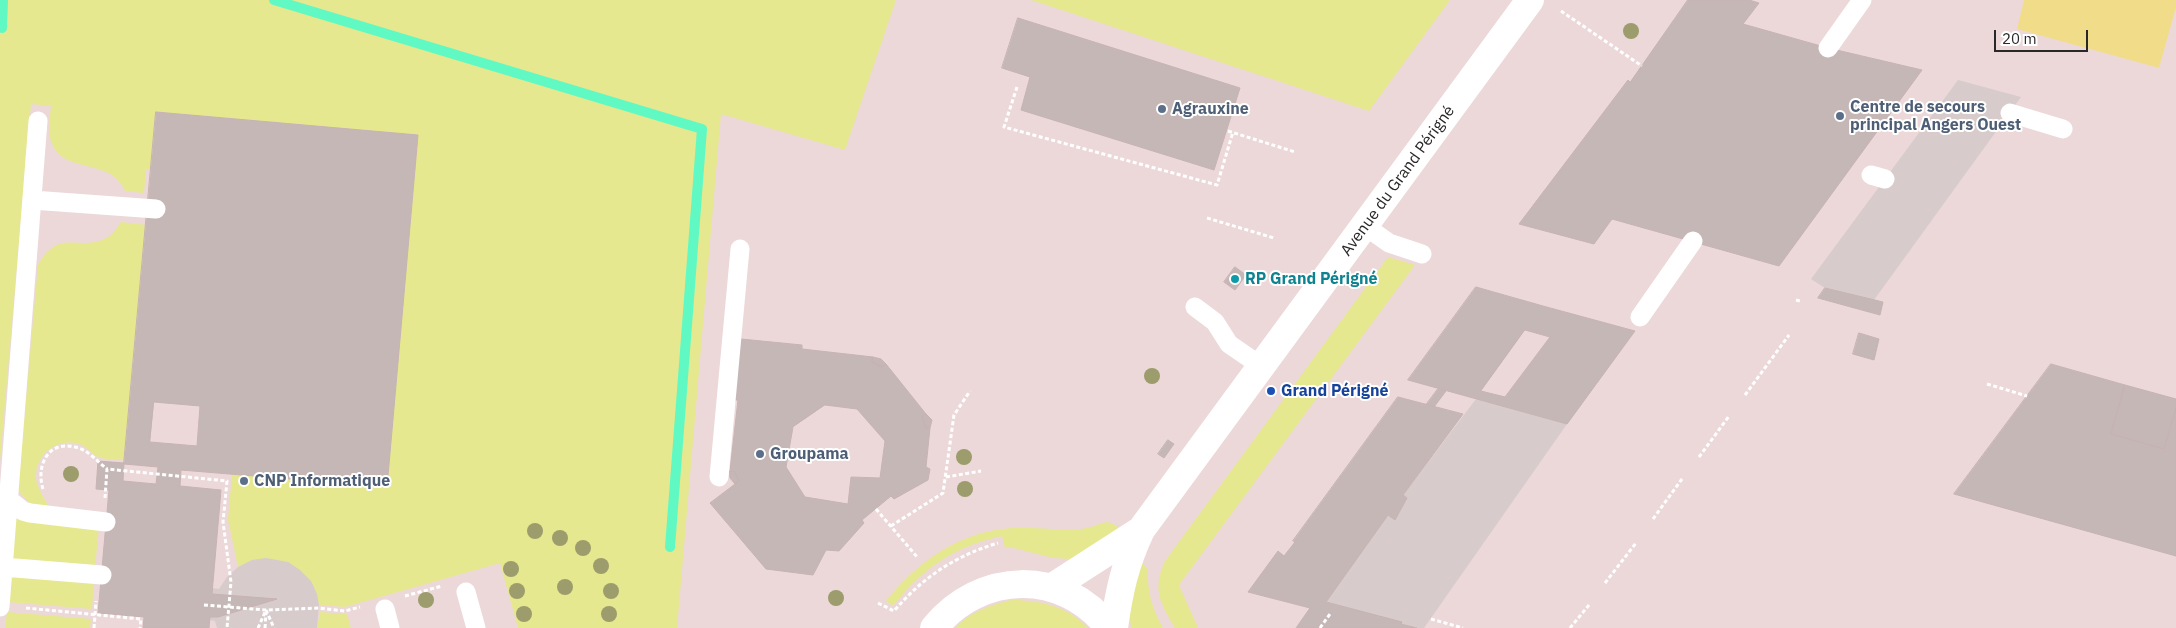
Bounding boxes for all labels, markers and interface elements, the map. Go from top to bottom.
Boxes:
scale bar [1996,20,2090,52]
text: 20 m [2002,29,2037,48]
place label: Centre de secours principal Angers Ouest [1850,97,2021,135]
place label: Agrauxine [1172,99,1249,119]
street label: Avenue du Grand Périgné [1337,102,1459,260]
marker: Agrauxine [1156,103,1168,115]
marker: Centre de secours principal Angers Ouest [1834,110,1846,122]
place label: RP Grand Périgné [1245,269,1378,289]
marker: RP Grand Périgné [1229,273,1241,285]
place label: Grand Périgné [1281,381,1388,401]
marker: Grand Périgné [1265,385,1277,397]
place label: Groupama [770,444,849,464]
marker: Groupama [754,448,766,460]
place label: CNP Informatique [254,471,390,491]
marker: CNP Informatique [238,475,250,487]

